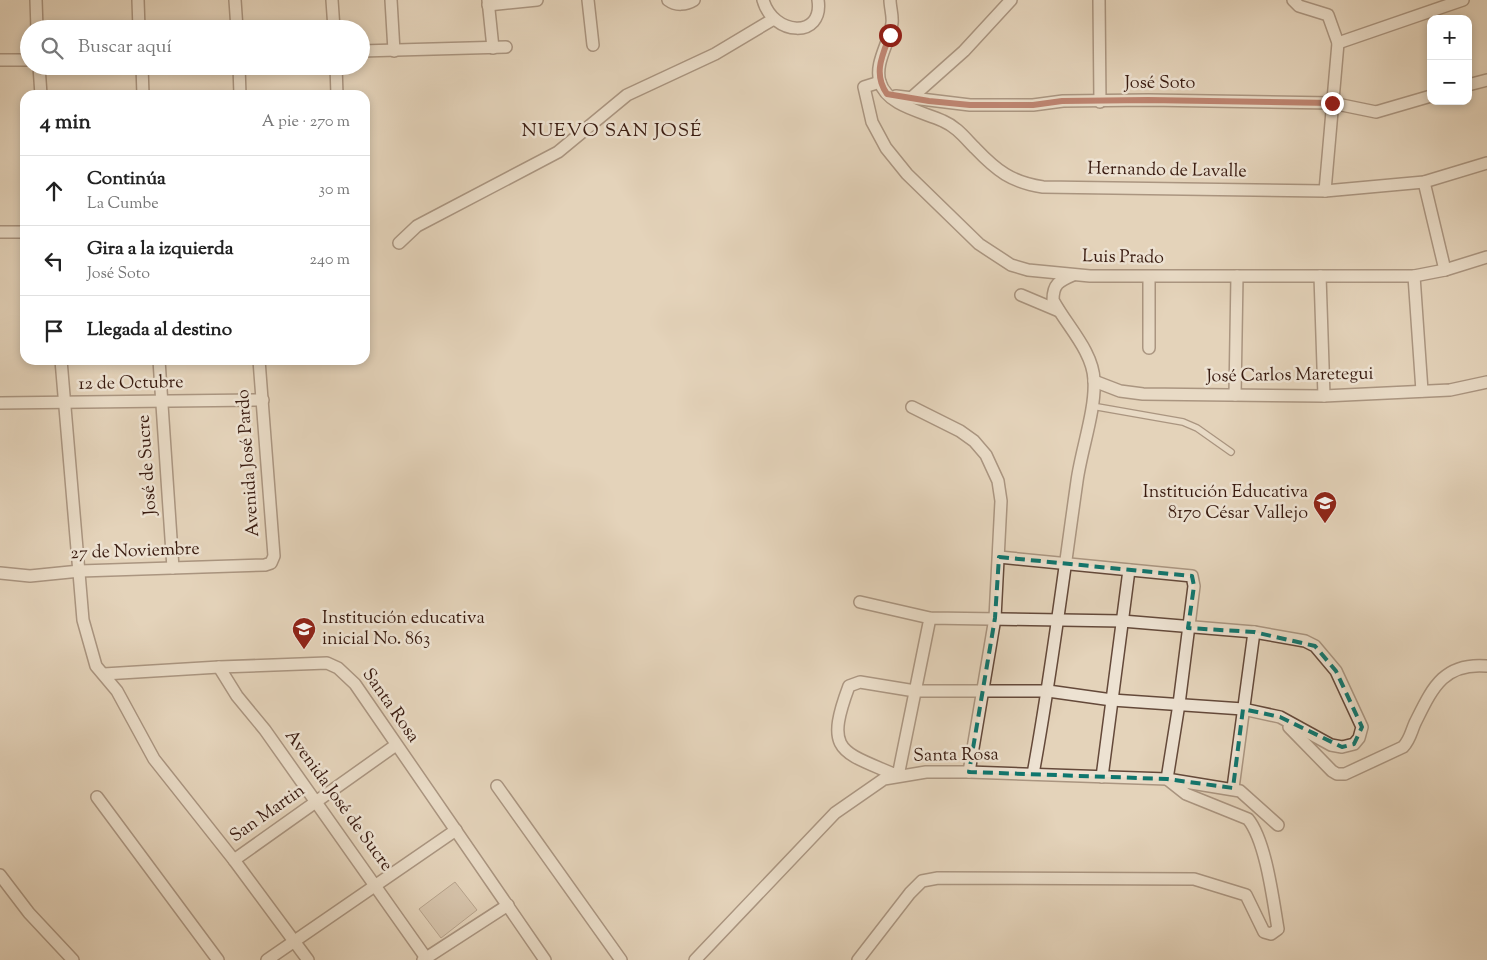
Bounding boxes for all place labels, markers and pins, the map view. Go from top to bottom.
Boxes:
place label: Institución Educativa 8170 César Vallejo [1143,480,1308,527]
school or university icon: Institución Educativa 8170 César Vallejo [1312,490,1338,524]
place label: Institución educativa inicial No. 863 [322,606,485,653]
school or university icon: Institución educativa inicial No. 863 [291,616,317,650]

